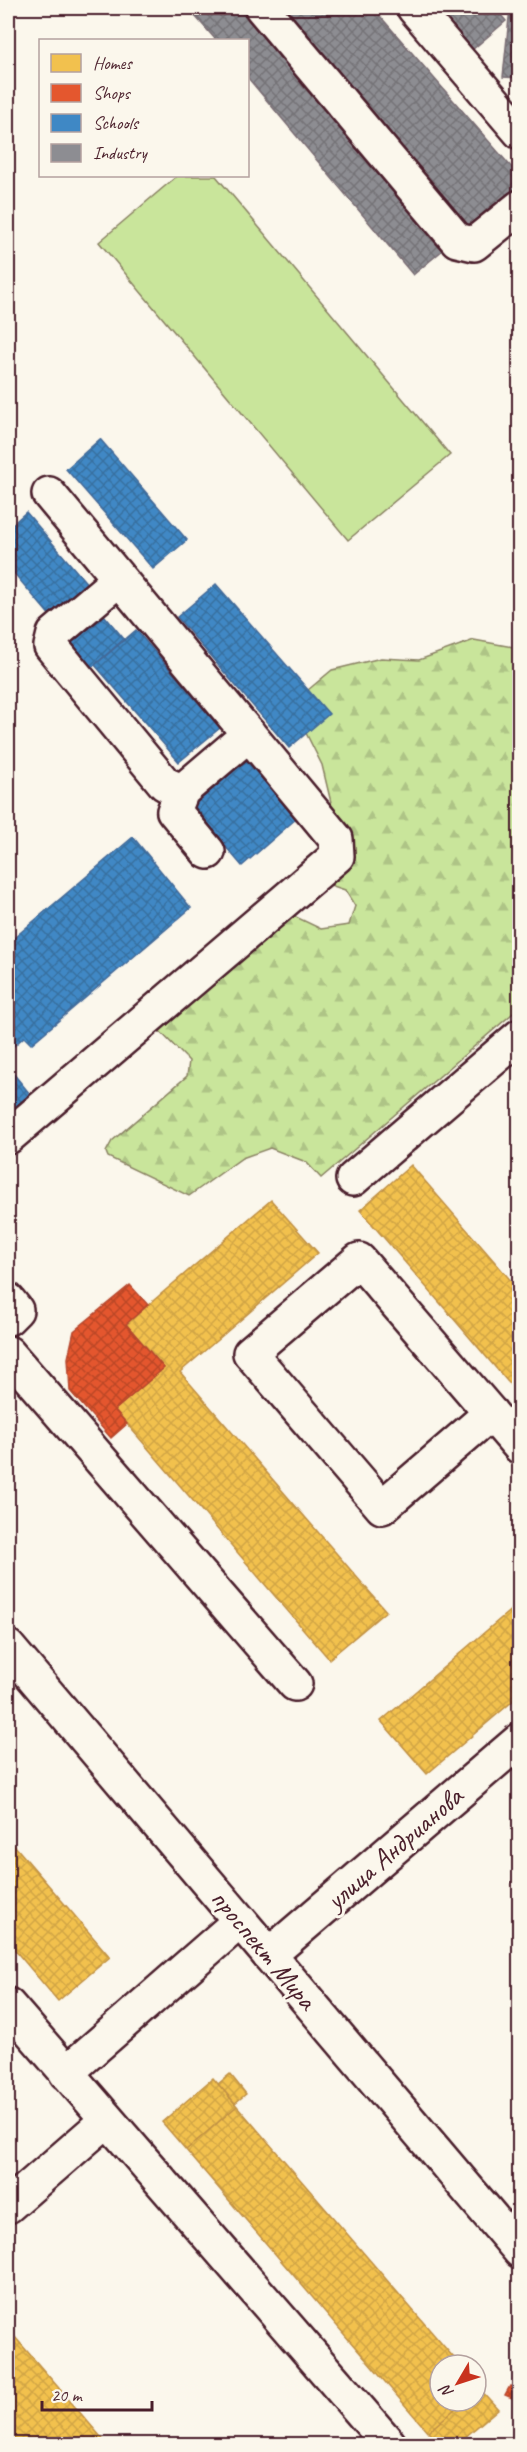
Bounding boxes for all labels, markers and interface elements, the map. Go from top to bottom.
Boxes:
legend [39,39,249,177]
text: Homes [93,52,133,74]
text: Shops [93,82,132,104]
text: Schools [93,112,140,134]
text: Industry [93,142,148,164]
street label: улица Андрианова [317,1778,471,1918]
street label: проспект Мира [203,1881,326,2018]
north arrow [428,2353,488,2413]
scale bar [42,2374,152,2412]
text: N [434,2379,458,2402]
text: 20 m [51,2384,84,2406]

